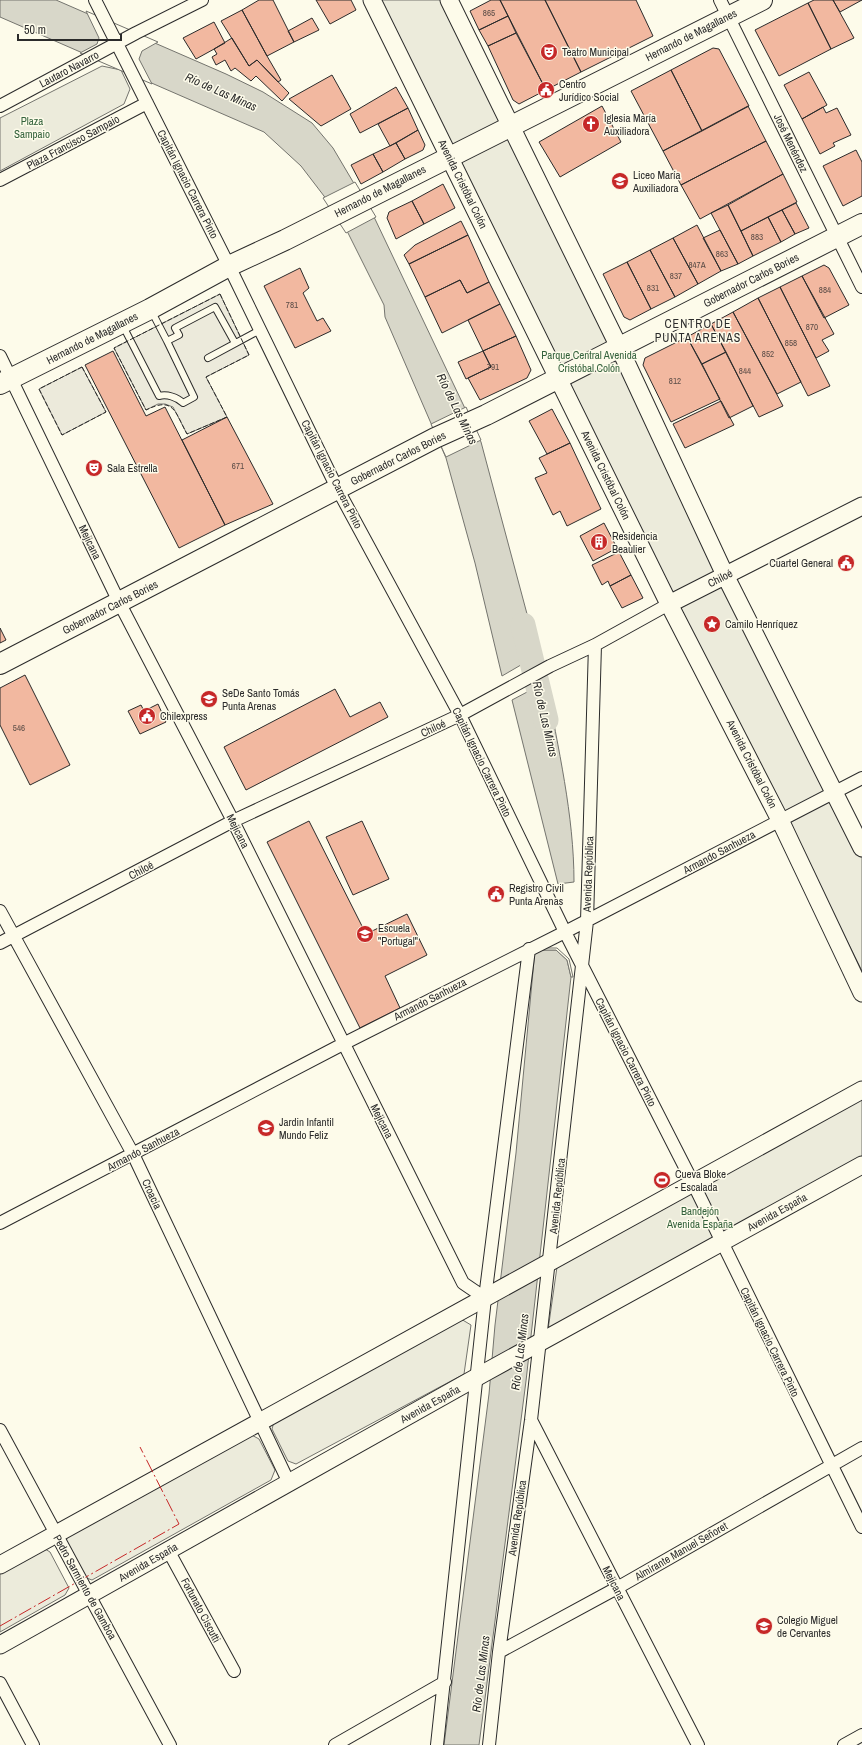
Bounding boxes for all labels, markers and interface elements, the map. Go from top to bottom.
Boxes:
street label: Hernando de Magallanes [643,6,740,64]
house number: 865 [483,7,495,19]
scale bar [18,16,121,42]
text: 50 m [24,22,46,38]
theatre icon: Teatro Municipal [539,42,559,62]
place label: Teatro Municipal [562,45,629,59]
street label: Lautaro Navarro [37,48,101,90]
water label: Río de Las Minas [183,69,260,115]
place label: Centro Jurídico Social [559,77,619,104]
public building icon: Centro Jurídico Social [536,80,556,100]
place label: Iglesia María Auxiliadora [603,111,656,138]
street label: José Menéndez [771,111,811,175]
street label: Plaza Francisco Sampaio [24,112,122,172]
park label: Plaza Sampaio [14,114,50,141]
church icon: Iglesia María Auxiliadora [581,114,601,134]
street label: Capitán Ignacio Carrera Pinto [154,127,222,241]
street label: Avenida Cristóbal Colón [435,136,491,231]
street label: Hernando de Magallanes [332,162,429,220]
place label: Liceo María Auxiliadora [632,168,681,195]
school or university icon: Liceo María Auxiliadora [610,171,630,191]
house number: 883 [751,231,763,243]
house number: 863 [716,248,728,260]
street label: Gobernador Carlos Bories [701,250,802,310]
house number: 847A [688,259,706,271]
house number: 837 [670,270,682,282]
house number: 831 [647,282,659,294]
house number: 884 [819,284,831,296]
house number: 781 [286,299,298,311]
street label: Hernando de Magallanes [44,309,141,367]
district label: CENTRO DE PUNTA ARENAS [655,316,741,346]
house number: 870 [806,321,818,333]
house number: 858 [785,337,797,349]
park label: Parque Central Avenida Cristóbal Colón [541,348,637,375]
house number: 852 [762,348,774,360]
house number: 791 [487,361,499,373]
house number: 844 [739,365,751,377]
water label: Río de Las Minas [433,371,481,447]
house number: 812 [669,375,681,387]
street label: Capitán Ignacio Carrera Pinto [298,417,366,531]
street label: Avenida Cristóbal Colón [578,427,634,522]
street label: Gobernador Carlos Bories [348,428,449,488]
theatre icon: Sala Estrella [84,458,104,478]
house number: 671 [232,460,244,472]
place label: Sala Estrella [107,461,158,475]
street label: Mejicana [76,522,104,562]
place label: Residencia Beaulier [612,529,658,556]
building icon: Residencia Beaulier [589,532,609,552]
public building icon: Cuartel General [836,553,856,573]
place label: Cuartel General [769,556,833,570]
street label: Chiloé [705,566,735,590]
street label: Gobernador Carlos Bories [60,577,161,637]
place icon: Camilo Henríquez [702,614,722,634]
place label: Camilo Henríquez [725,617,798,631]
water label: Río de Las Minas [529,680,561,758]
place label: SeDe Santo Tomás Punta Arenas [222,686,300,713]
school or university icon: SeDe Santo Tomás Punta Arenas [199,689,219,709]
street label: Capitán Ignacio Carrera Pinto [449,705,515,819]
public building icon: Chilexpress [137,706,157,726]
place label: Chilexpress [160,709,208,723]
street label: Chiloé [418,716,448,740]
street label: Avenida Cristóbal Colón [723,716,780,811]
house number: 546 [13,722,25,734]
street label: Mejicana [223,812,253,850]
street label: Armando Sanhueza [680,827,757,877]
street label: Avenida República [580,836,596,913]
street label: Chiloé [126,858,156,882]
place label: Registro Civil Punta Arenas [509,881,564,908]
public building icon: Registro Civil Punta Arenas [486,884,506,904]
place label: Escuela "Portugal" [378,921,418,948]
school or university icon: Escuela "Portugal" [355,924,375,944]
street label: Armando Sanhueza [390,975,469,1024]
street label: Capitán Ignacio Carrera Pinto [592,995,660,1109]
street label: Mejicana [367,1102,397,1140]
place label: Jardin Infantil Mundo Feliz [279,1115,334,1142]
school or university icon: Jardin Infantil Mundo Feliz [256,1118,276,1138]
street label: Armando Sanhueza [104,1124,181,1174]
street label: Avenida República [546,1157,568,1236]
place label: Cueva Bloke - Escalada [675,1167,726,1194]
sports icon: Cueva Bloke - Escalada [652,1170,672,1190]
street label: Croacia [139,1177,165,1211]
street label: Avenida España [744,1190,809,1235]
park label: Bandejón Avenida España [666,1204,733,1231]
street label: Capitán Ignacio Carrera Pinto [737,1285,803,1399]
water label: Río de Las Minas [507,1313,533,1391]
street label: Avenida España [397,1382,462,1427]
street label: Avenida República [505,1479,529,1558]
street label: Almirante Manuel Señoret [631,1518,730,1584]
street label: Pedro Sarmiento de Gamboa [50,1532,120,1642]
street label: Avenida España [115,1539,180,1585]
street label: Mejicana [599,1564,629,1602]
street label: Fortunato Ciscutti [178,1575,224,1645]
place label: Colegio Miguel de Cervantes [777,1613,838,1640]
school or university icon: Colegio Miguel de Cervantes [754,1616,774,1636]
water label: Río de Las Minas [468,1635,494,1713]

